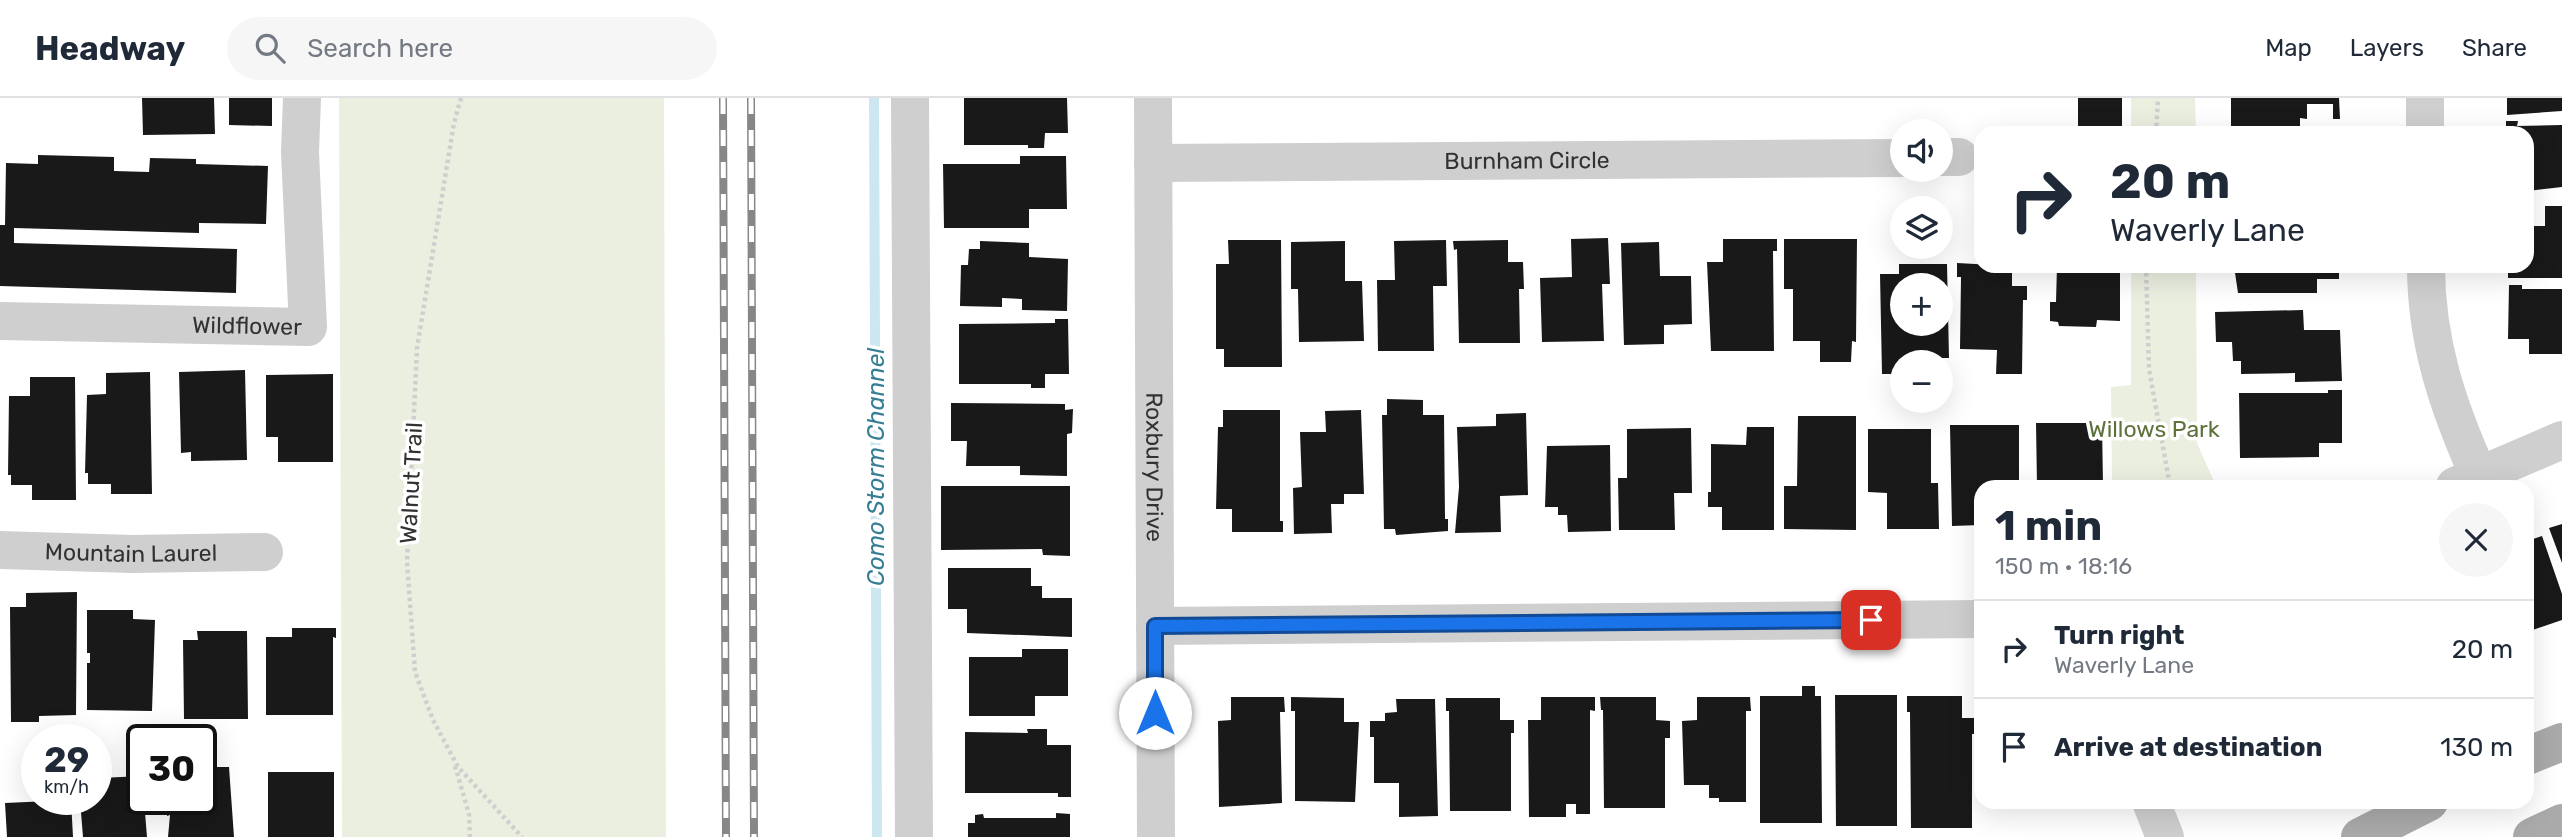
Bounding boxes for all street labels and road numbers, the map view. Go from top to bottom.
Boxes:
street label: Burnham Circle [1444,146,1610,175]
street label: Wildflower [192,311,302,341]
street label: Roxbury Drive [1140,392,1169,542]
street label: Walnut Trail [394,421,428,545]
street label: Mountain Laurel [44,537,217,568]

